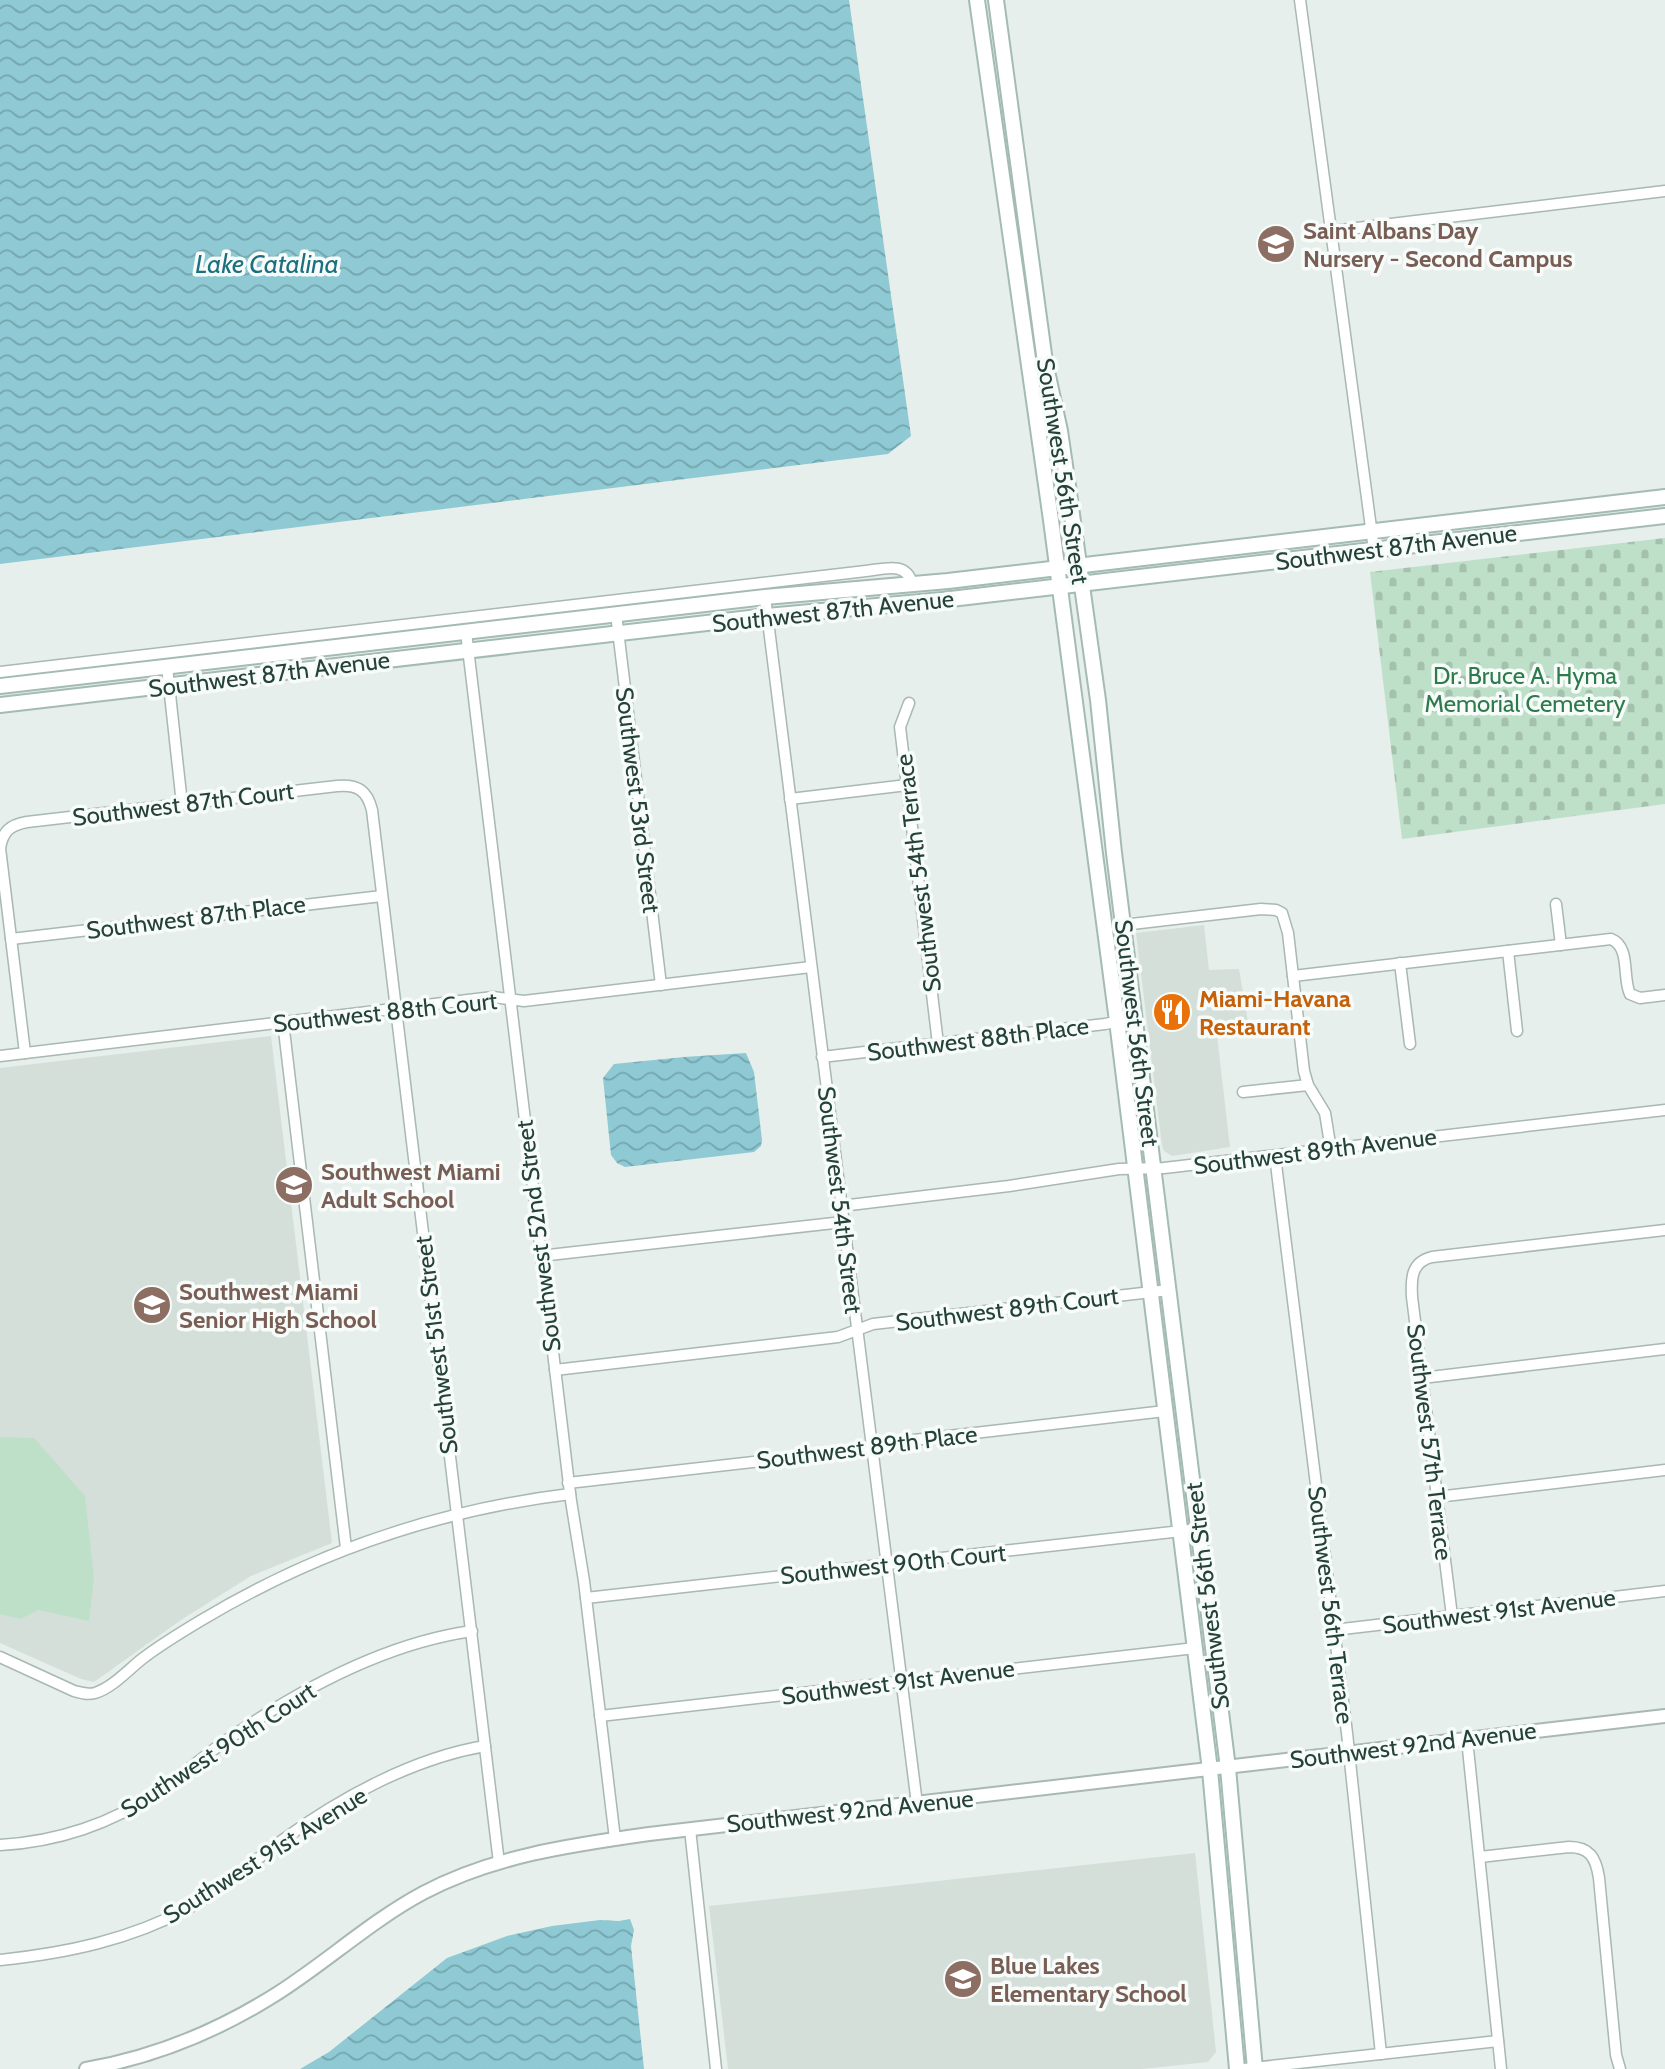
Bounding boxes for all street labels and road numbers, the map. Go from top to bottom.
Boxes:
street label: Southwest 56th Street [1031,356,1095,586]
street label: Southwest 87th Avenue [1274,518,1518,576]
street label: Southwest 87th Avenue [711,584,955,638]
street label: Southwest 87th Avenue [147,645,391,703]
street label: Southwest 53rd Street [610,685,666,915]
street label: Southwest 54th Terrace [889,752,947,994]
street label: Southwest 87th Court [71,776,295,832]
street label: Southwest 87th Place [85,889,307,945]
street label: Southwest 56th Street [1109,918,1165,1148]
street label: Southwest 88th Court [272,986,498,1038]
street label: Southwest 88th Place [866,1011,1090,1067]
street label: Southwest 54th Street [812,1085,868,1315]
street label: Southwest 52nd Street [509,1119,567,1353]
street label: Southwest 89th Avenue [1192,1122,1438,1180]
street label: Southwest 51st Street [408,1234,464,1456]
street label: Southwest 89th Court [894,1281,1120,1337]
street label: Southwest 57th Terrace [1401,1322,1459,1562]
street label: Southwest 89th Place [755,1419,979,1475]
street label: Southwest 56th Street [1179,1481,1235,1711]
street label: Southwest 56th Terrace [1302,1484,1360,1726]
street label: Southwest 90th Court [779,1538,1007,1590]
street label: Southwest 91st Avenue [1381,1582,1617,1640]
street label: Southwest 91st Avenue [780,1653,1016,1711]
street label: Southwest 90th Court [115,1676,321,1824]
street label: Southwest 92nd Avenue [1288,1715,1538,1775]
street label: Southwest 91st Avenue [158,1781,372,1929]
street label: Southwest 92nd Avenue [725,1784,975,1838]

